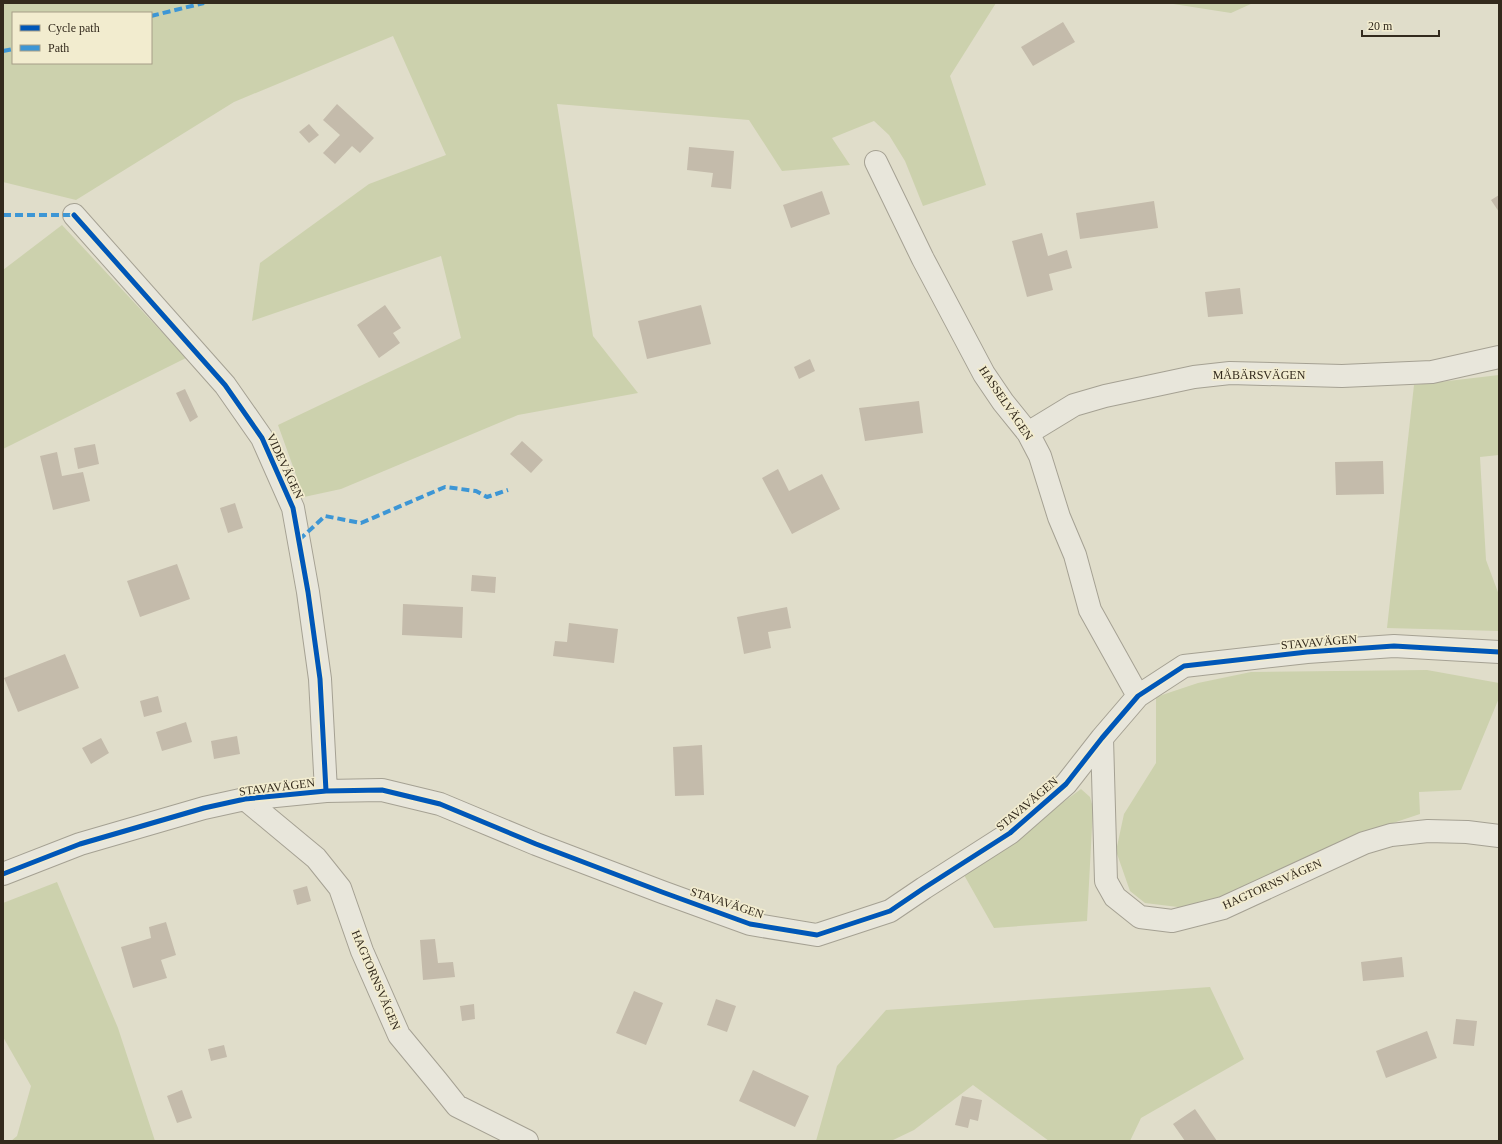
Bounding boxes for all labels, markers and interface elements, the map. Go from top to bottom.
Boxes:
legend [12,12,152,64]
scale bar [1362,12,1439,38]
text: 20 m [1368,19,1393,33]
text: Cycle path [48,21,100,35]
text: Path [48,41,69,55]
street label: HASSELVÄGEN [976,363,1036,443]
street label: MÅBÄRSVÄGEN [1213,368,1306,382]
street label: VIDEVÄGEN [264,431,306,501]
street label: STAVAVÄGEN [1280,632,1358,652]
street label: STAVAVÄGEN [993,774,1061,834]
street label: STAVAVÄGEN [238,775,316,799]
street label: HAGTORNSVÄGEN [1220,856,1324,912]
street label: STAVAVÄGEN [689,885,766,922]
street label: HAGTORNSVÄGEN [349,928,403,1032]

